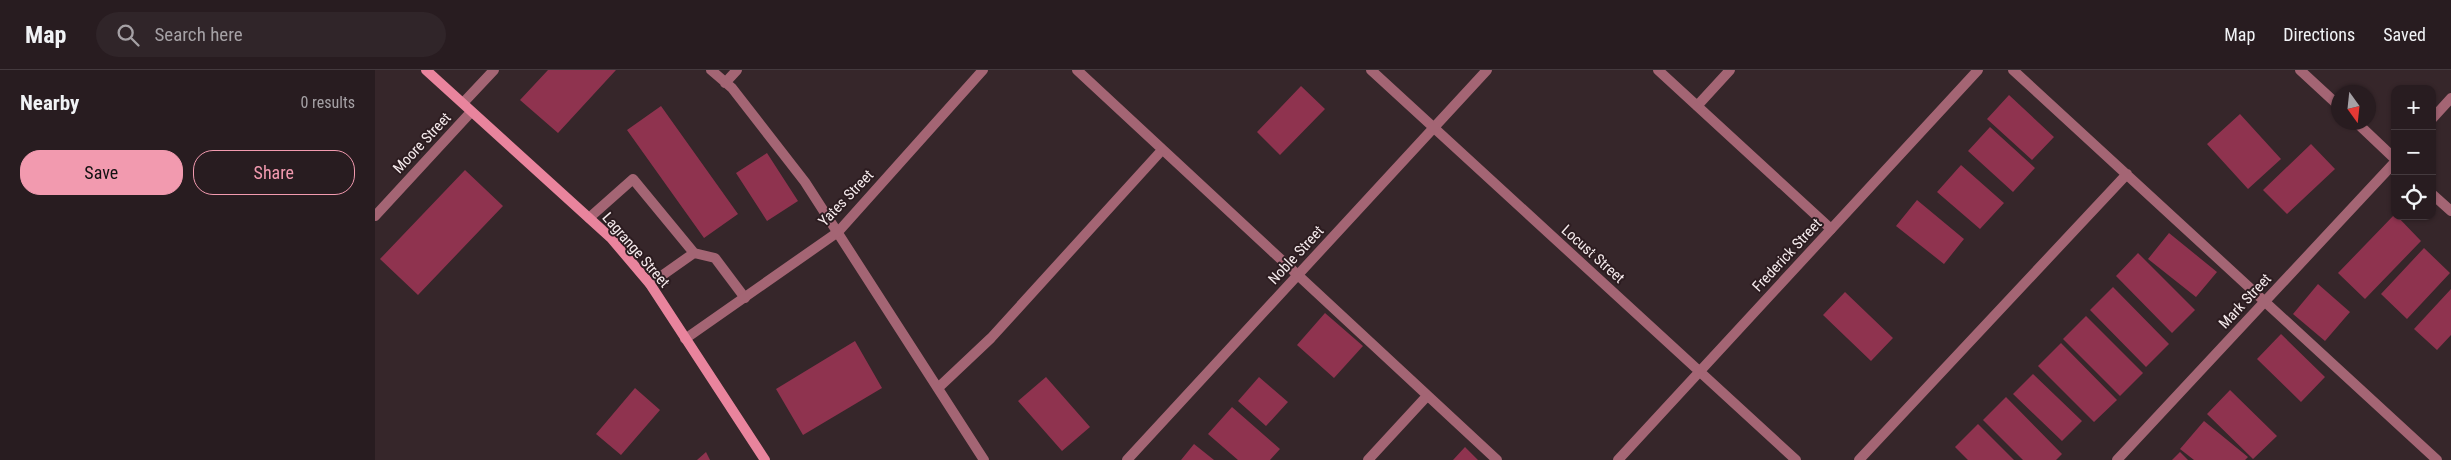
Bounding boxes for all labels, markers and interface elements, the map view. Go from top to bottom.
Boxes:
search box [96,12,446,57]
text: Map [25,21,66,49]
icon: search [114,21,142,49]
text: Search here [154,23,243,46]
text: Map [2224,24,2255,45]
text: Directions [2283,24,2355,45]
text: Saved [2383,24,2426,45]
north arrow [2331,85,2376,130]
map controls [2391,85,2436,220]
button: + [2391,85,2436,130]
text: Nearby [20,91,79,115]
text: 0 results [300,93,355,112]
street label: Moore Street [389,109,455,177]
button: − [2391,130,2436,175]
button: Save [20,150,183,195]
button: Share [193,150,355,195]
street label: Yates Street [815,166,877,230]
button: locate [2391,175,2436,220]
street label: Lagrange Street [599,209,673,291]
street label: Frederick Street [1749,215,1825,295]
street label: Locust Street [1558,221,1628,287]
street label: Noble Street [1264,222,1328,288]
street label: Mark Street [2215,270,2275,332]

